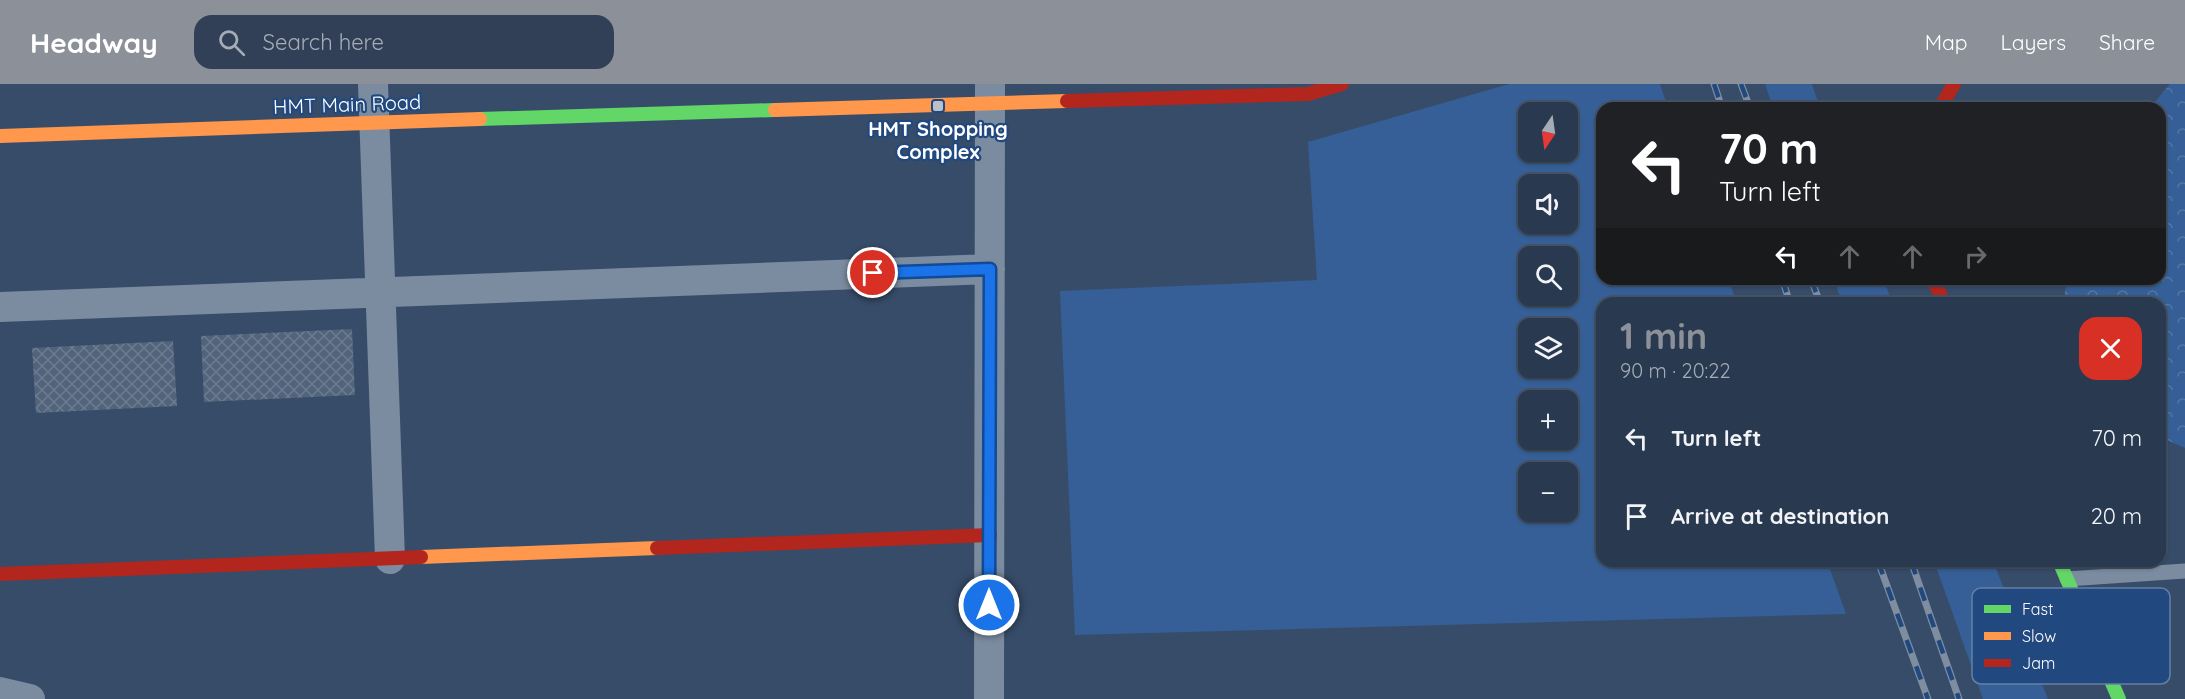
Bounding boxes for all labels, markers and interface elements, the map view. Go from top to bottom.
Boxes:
search box [194,15,614,69]
text: Headway [30,25,158,60]
icon: search [215,26,248,59]
text: Search here [263,28,384,56]
text: Map [1925,29,1968,55]
text: Layers [2001,29,2066,55]
text: Share [2099,29,2155,55]
street label: HMT Main Road [273,89,421,119]
marker: HMT Shopping Complex [931,99,945,113]
north arrow [1518,102,1578,162]
map controls [1518,102,1578,522]
place label: HMT Shopping Complex [868,116,1008,164]
text: 70 m [1719,122,1818,175]
icon: left [1620,126,1698,204]
button: sound [1518,174,1578,234]
text: Turn left [1719,174,1821,208]
icon: left [1770,240,1803,273]
icon: ahead [1833,240,1866,273]
icon: ahead [1896,240,1929,273]
icon: right [1959,240,1992,273]
button: search [1518,246,1578,306]
pin [847,247,898,298]
icon: arrive [856,256,889,289]
text: 1 min [1620,313,1707,358]
button: close [2079,317,2142,380]
button: layers [1518,318,1578,378]
text: 90 m · 20:22 [1620,358,1730,383]
button: + [1518,390,1578,450]
icon: left [1620,422,1653,455]
text: Turn left [1671,424,1761,452]
text: 70 m [2092,424,2142,452]
button: − [1518,462,1578,522]
icon: arrive [1620,500,1653,533]
text: Arrive at destination [1671,502,1889,530]
text: 20 m [2091,502,2142,530]
position arrow [957,573,1021,637]
legend [1972,588,2170,684]
text: Fast [2022,599,2053,619]
text: Slow [2022,626,2056,646]
text: Jam [2022,653,2055,673]

